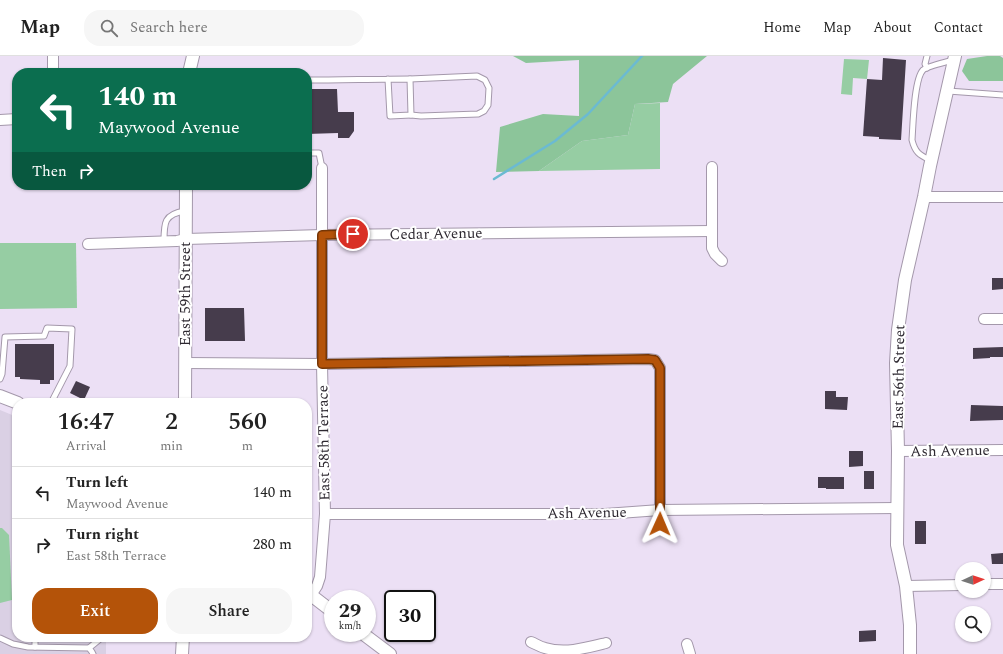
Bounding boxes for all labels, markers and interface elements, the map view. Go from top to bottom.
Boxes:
search box [84,10,364,46]
text: Map [20,13,60,42]
text: Search here [130,16,208,39]
icon: search [98,17,120,39]
text: Home [763,17,801,38]
text: Map [823,17,851,38]
text: About [873,17,912,38]
text: Contact [934,17,983,38]
text: 140 m [98,75,177,118]
icon: left [32,84,84,136]
text: Maywood Avenue [98,114,240,141]
text: Then [32,160,67,183]
icon: right [75,160,97,182]
pin [336,217,370,251]
street label: Cedar Avenue [389,222,483,246]
icon: arrive [342,223,364,245]
street label: East 59th Street [174,242,197,346]
street label: East 56th Street [887,324,911,430]
street label: East 58th Terrace [311,385,337,501]
text: 16:47 [57,404,115,440]
text: 2 [165,404,178,440]
text: 560 [228,404,267,440]
text: Arrival [66,436,106,456]
text: min [160,436,183,456]
text: m [242,436,253,456]
street label: Ash Avenue [910,439,990,463]
text: Turn left [66,471,128,494]
text: 140 m [253,481,292,504]
icon: left [32,482,54,504]
text: Maywood Avenue [66,494,168,514]
street label: Ash Avenue [547,501,627,525]
position arrow [639,503,681,545]
text: Turn right [66,523,139,546]
text: 280 m [253,533,292,556]
icon: right [32,534,54,556]
text: East 58th Terrace [66,546,166,566]
north arrow [955,562,991,598]
map controls [955,562,991,642]
button: Exit [32,588,158,634]
button: Share [166,588,292,634]
speed limit sign: 30 [384,590,436,642]
text: 29 [339,596,361,626]
button: search [955,606,991,642]
text: km/h [339,618,361,634]

